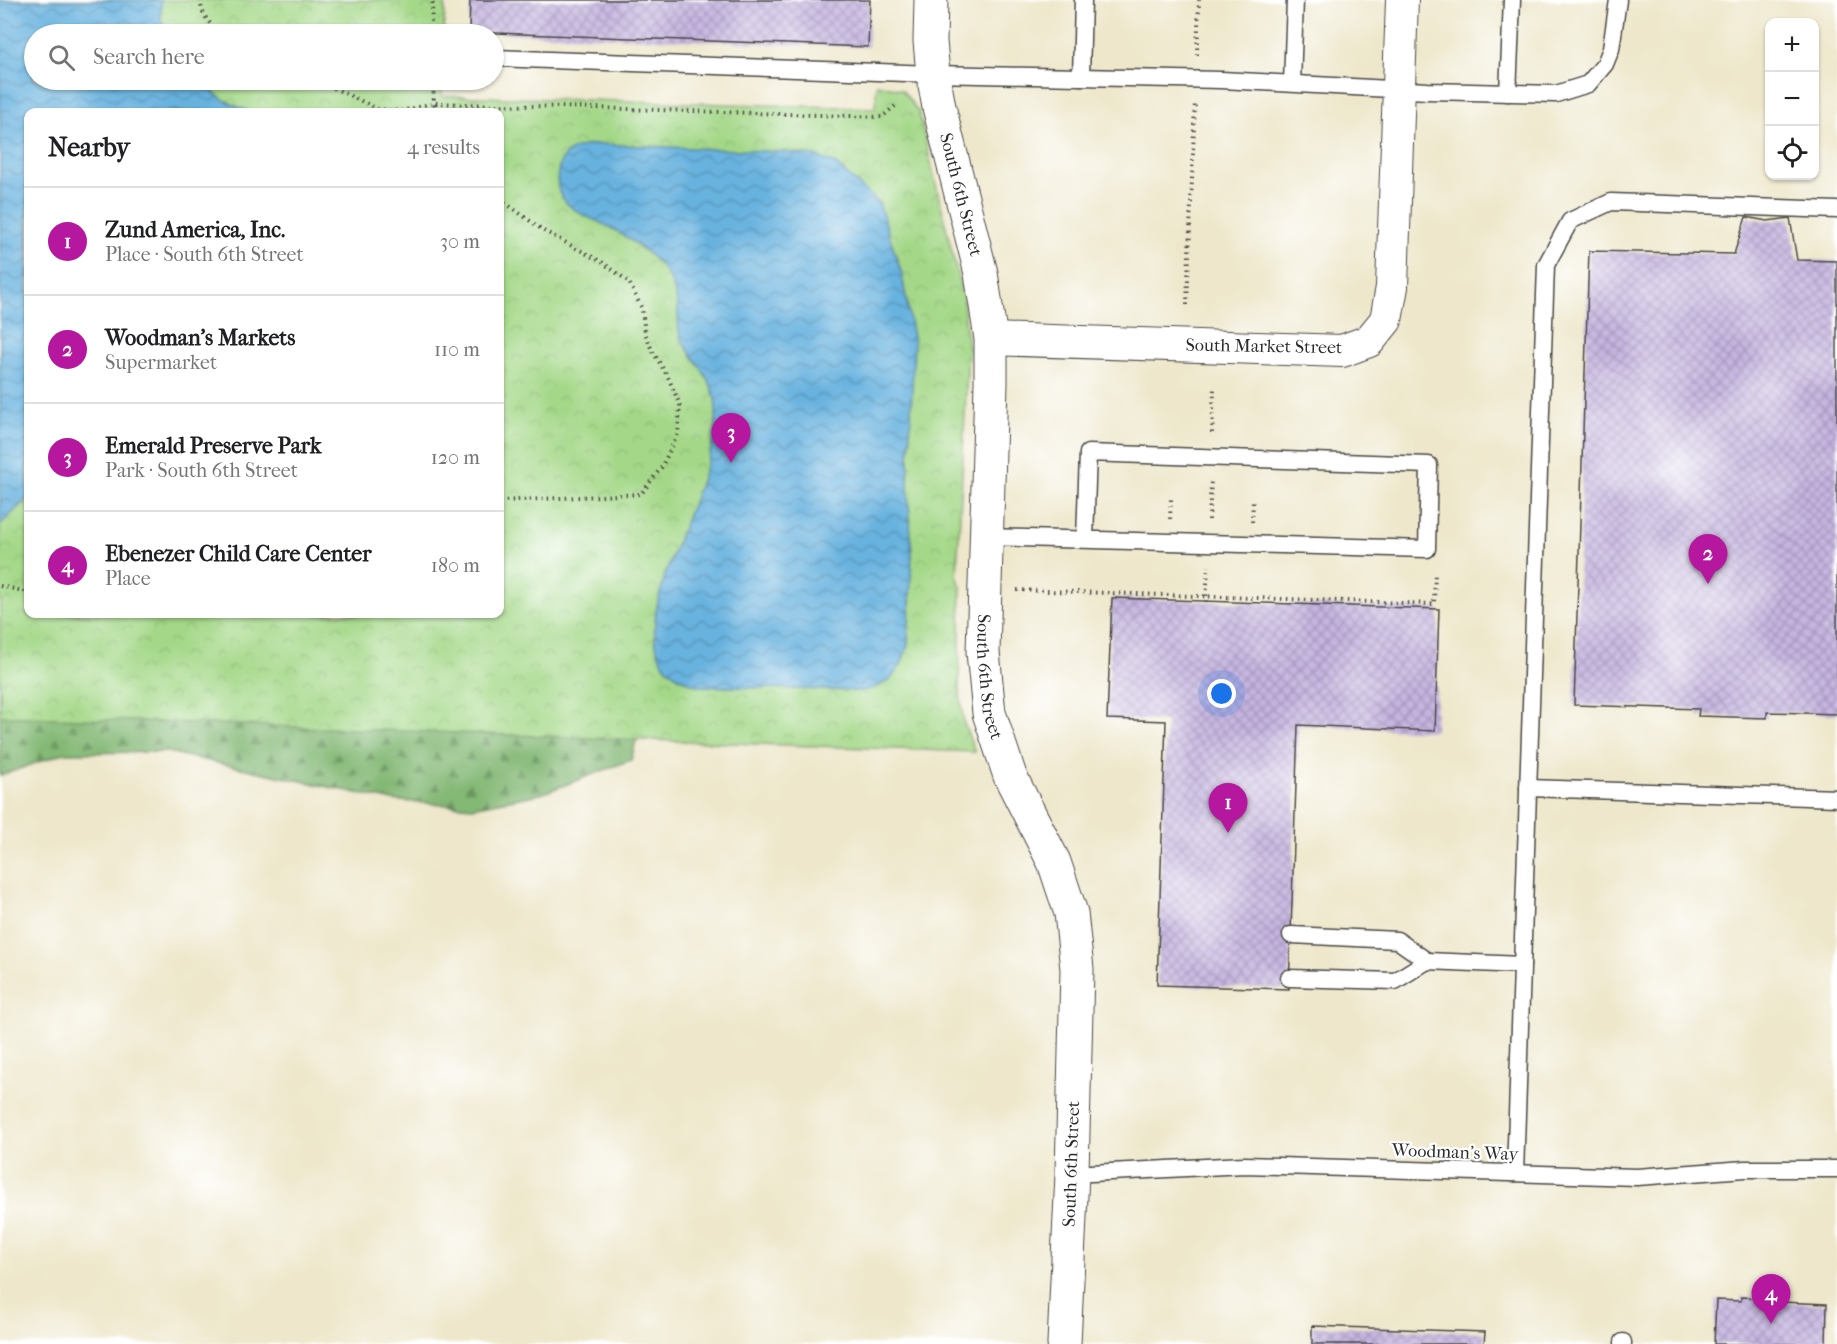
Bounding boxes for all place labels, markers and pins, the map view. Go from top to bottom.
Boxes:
pin: 3 [712,414,750,463]
pin: 2 [1688,534,1728,584]
pin: 1 [1208,784,1248,833]
pin: 4 [1752,1274,1790,1324]

